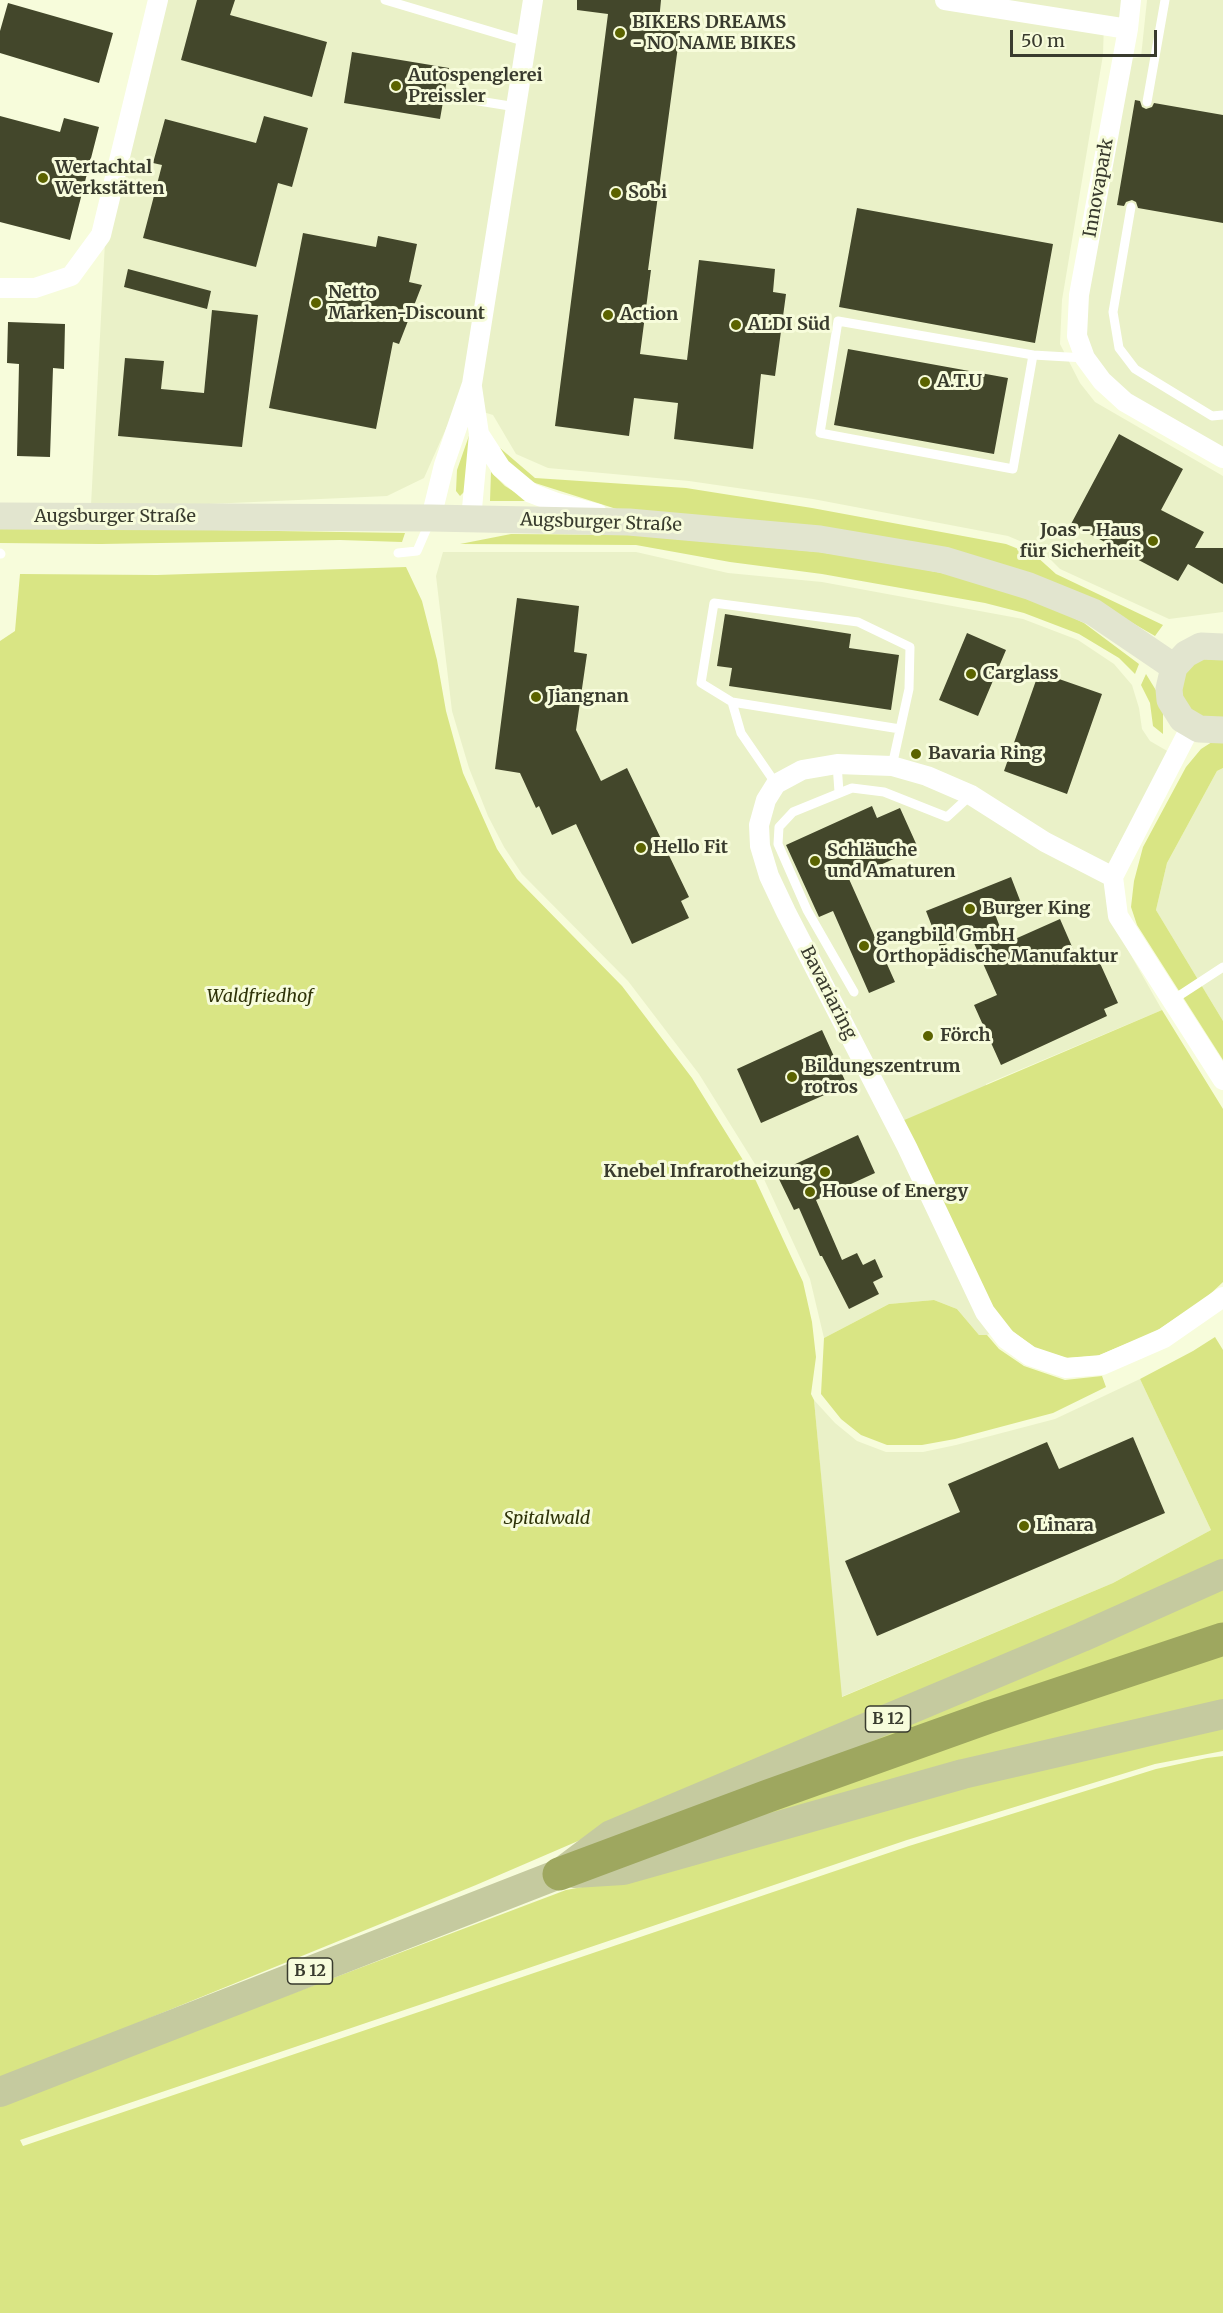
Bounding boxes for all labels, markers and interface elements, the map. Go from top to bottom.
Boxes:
place label: BIKERS DREAMS - NO NAME BIKES [632,12,796,54]
scale bar [1013,18,1160,56]
marker: BIKERS DREAMS - NO NAME BIKES [613,26,627,40]
text: 50 m [1021,29,1065,52]
place label: Autospenglerei Preissler [408,65,543,107]
marker: Autospenglerei Preissler [389,79,403,93]
street label: Innovapark [1080,137,1118,239]
place label: Wertachtal Werkstätten [55,157,164,200]
marker: Wertachtal Werkstätten [36,171,50,185]
place label: Sobi [628,182,667,204]
marker: Sobi [609,186,623,200]
place label: Netto Marken-Discount [328,282,485,324]
marker: Netto Marken-Discount [309,296,323,310]
place label: Action [620,304,678,326]
marker: Action [601,308,615,322]
place label: ALDI Süd [748,314,830,336]
marker: ALDI Süd [729,318,743,332]
place label: A.T.U [937,371,982,393]
marker: A.T.U [918,375,932,389]
street label: Augsburger Straße [34,506,196,528]
street label: Augsburger Straße [520,509,682,537]
place label: Joas - Haus für Sicherheit [1019,520,1141,562]
marker: Joas - Haus für Sicherheit [1146,534,1160,548]
place label: Carglass [983,663,1059,685]
marker: Carglass [964,667,978,681]
place label: Jiangnan [548,686,629,708]
marker: Jiangnan [529,690,543,704]
place label: Bavaria Ring [928,743,1042,765]
marker: Bavaria Ring [909,747,923,761]
place label: Hello Fit [653,837,728,859]
place label: Schläuche und Amaturen [827,840,955,882]
marker: Hello Fit [634,841,648,855]
marker: Schläuche und Amaturen [808,854,822,868]
place label: Burger King [982,898,1090,920]
marker: Burger King [963,902,977,916]
place label: gangbild GmbH Orthopädische Manufaktur [876,925,1118,968]
marker: gangbild GmbH Orthopädische Manufaktur [857,939,871,953]
street label: Bavariaring [795,943,861,1043]
park label: Waldfriedhof [207,986,313,1008]
place label: Förch [940,1025,990,1047]
marker: Förch [921,1029,935,1043]
place label: Bildungszentrum rotros [804,1056,960,1098]
marker: Bildungszentrum rotros [785,1070,799,1084]
place label: Knebel Infrarotheizung [603,1161,813,1183]
marker: Knebel Infrarotheizung [818,1165,832,1179]
place label: House of Energy [822,1181,968,1203]
marker: House of Energy [803,1185,817,1199]
park label: Spitalwald [504,1508,590,1530]
place label: Linara [1036,1515,1094,1537]
marker: Linara [1017,1519,1031,1533]
road number: B 12 [866,1706,910,1732]
road number: B 12 [288,1958,332,1984]

